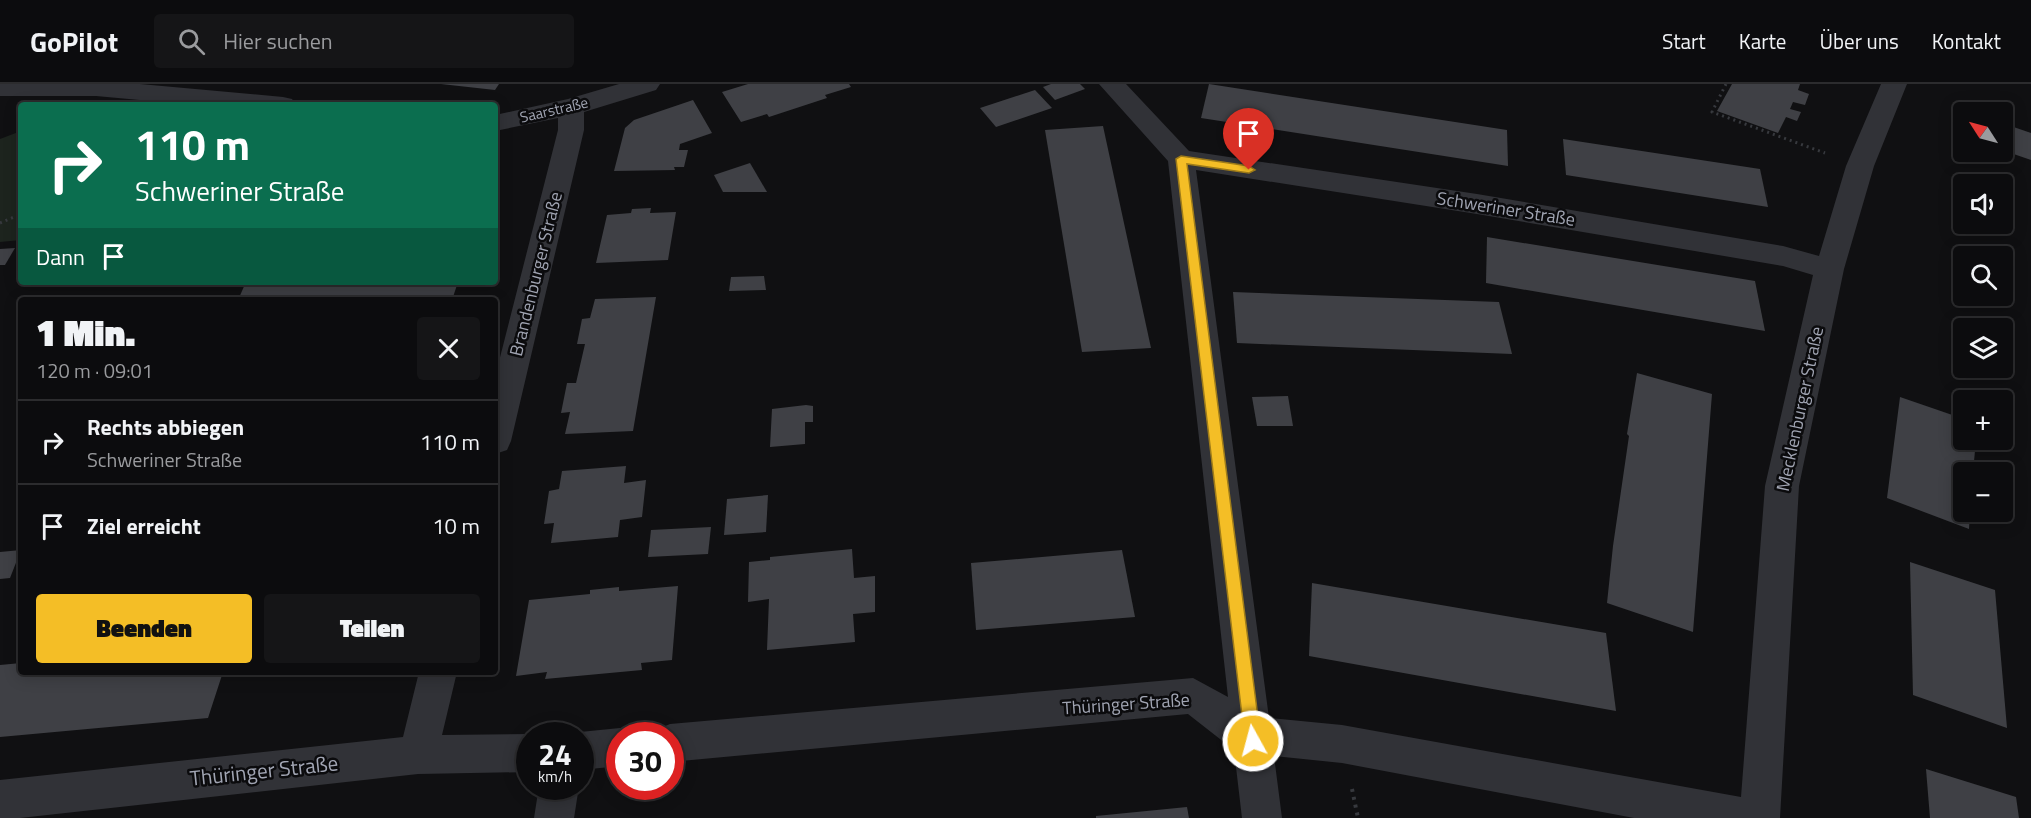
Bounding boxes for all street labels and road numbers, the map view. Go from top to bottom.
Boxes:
street label: Saarstraße [517,90,590,129]
street label: Schweriner Straße [1435,184,1577,233]
street label: Brandenburger Straße [502,189,569,359]
street label: Mecklenburger Straße [1769,324,1830,494]
street label: Thüringer Straße [1061,686,1191,721]
street label: Thüringer Straße [188,746,340,794]

